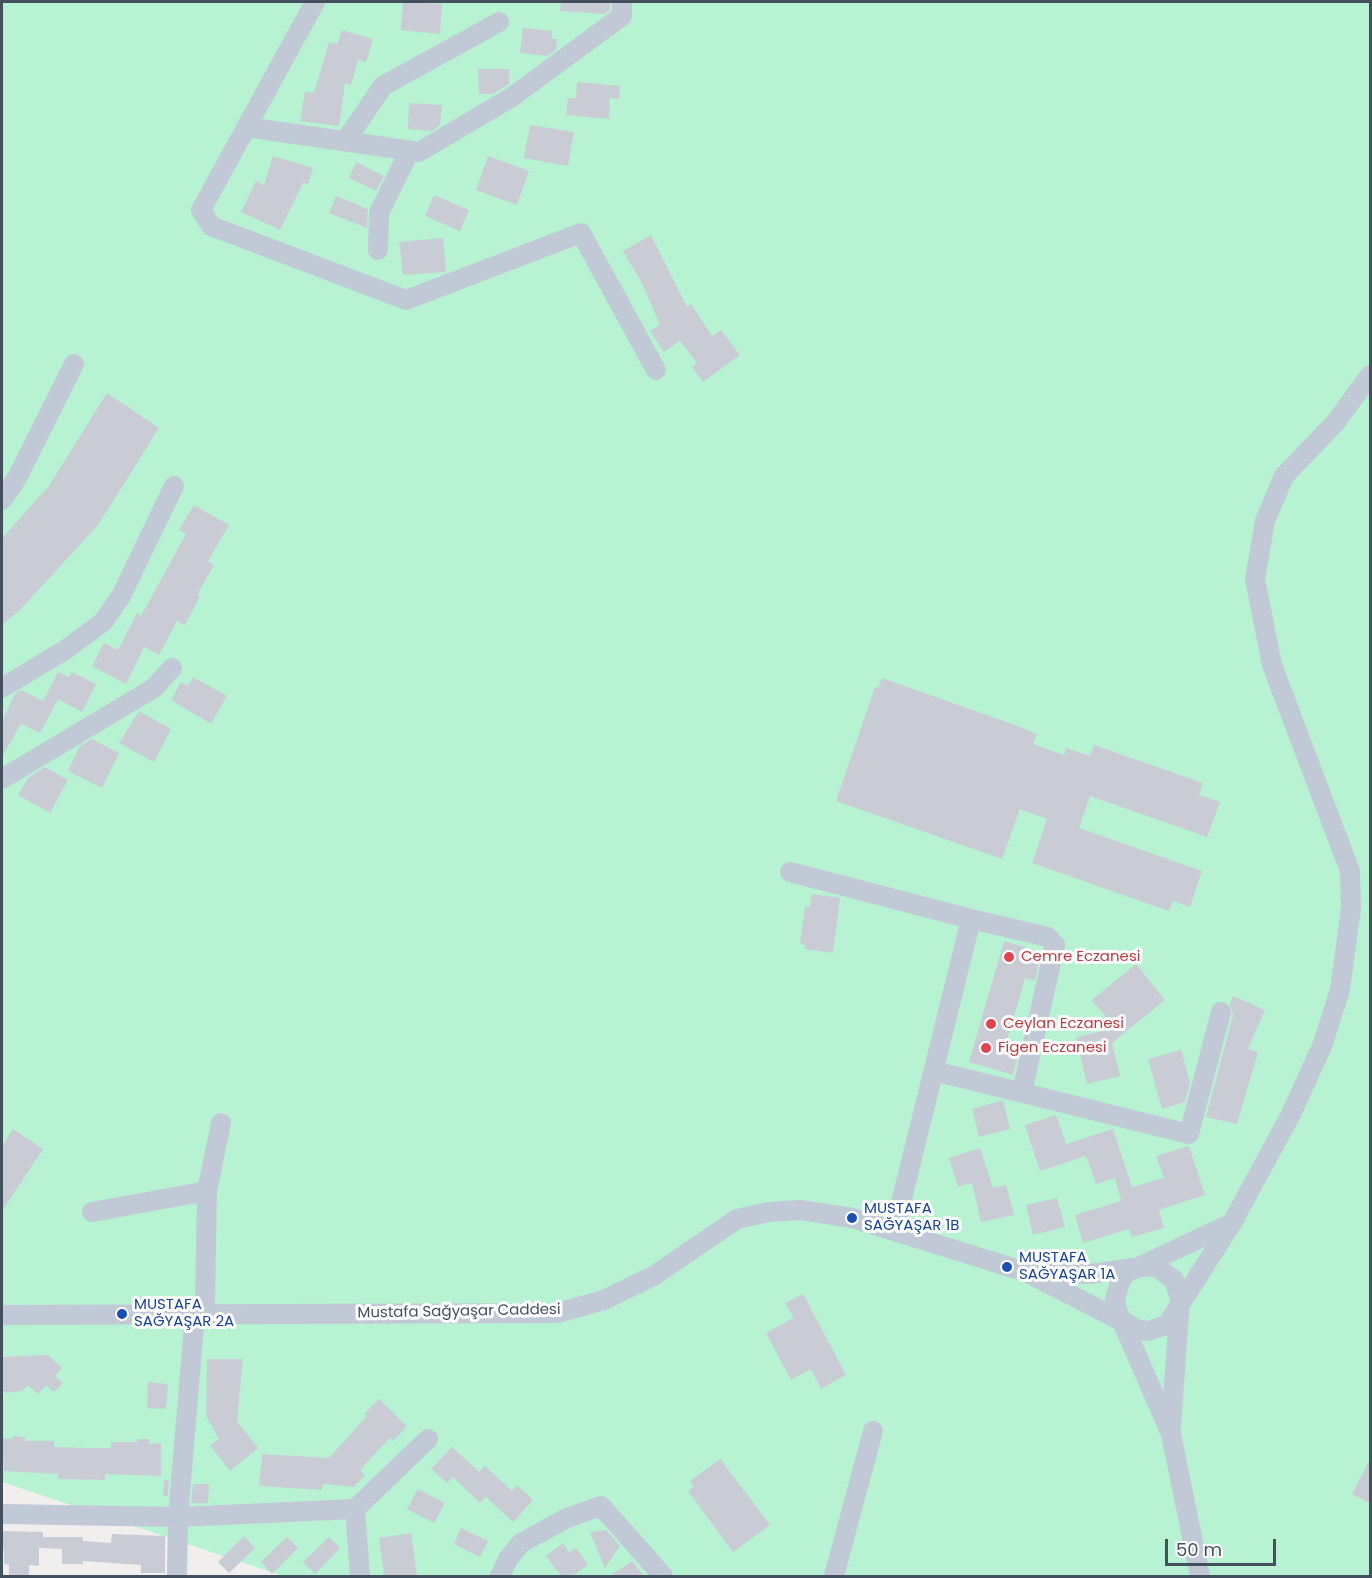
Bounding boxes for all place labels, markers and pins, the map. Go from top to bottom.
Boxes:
place label: Cemre Eczanesi [1021,948,1140,966]
marker: Cemre Eczanesi [1002,950,1016,964]
place label: Ceylan Eczanesi [1003,1015,1124,1033]
marker: Ceylan Eczanesi [984,1017,998,1031]
place label: Figen Eczanesi [998,1039,1106,1057]
marker: Figen Eczanesi [979,1041,993,1055]
place label: MUSTAFA SAĞYAŞAR 1B [864,1200,959,1235]
marker: MUSTAFA SAĞYAŞAR 1B [845,1211,859,1225]
place label: MUSTAFA SAĞYAŞAR 1A [1019,1249,1115,1284]
marker: MUSTAFA SAĞYAŞAR 1A [1000,1260,1014,1274]
place label: MUSTAFA SAĞYAŞAR 2A [134,1296,234,1331]
marker: MUSTAFA SAĞYAŞAR 2A [115,1307,129,1321]

